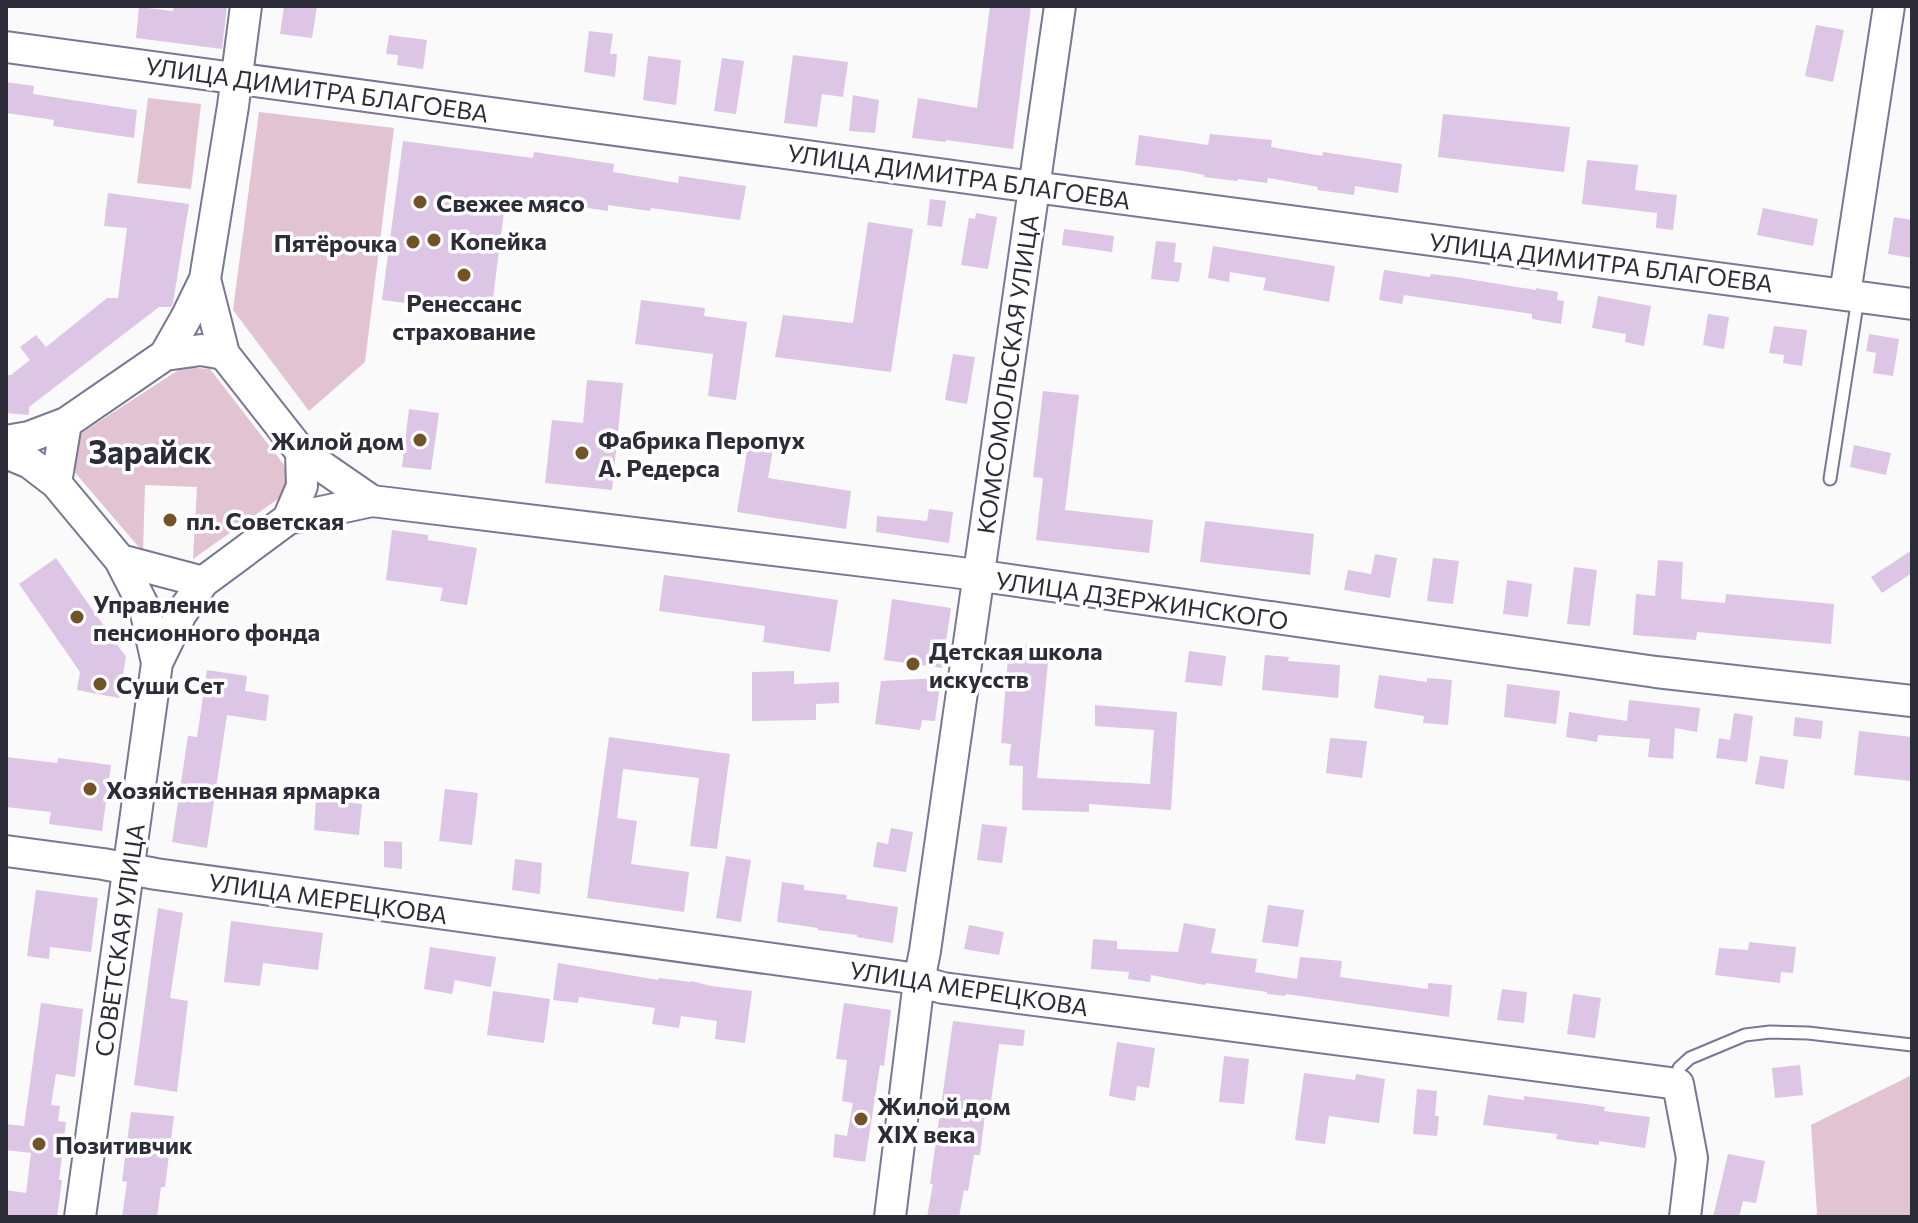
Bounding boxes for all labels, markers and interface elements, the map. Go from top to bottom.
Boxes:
street label: УЛИЦА ДИМИТРА БЛАГОЕВА [144,51,490,127]
street label: УЛИЦА ДИМИТРА БЛАГОЕВА [786,138,1132,214]
place label: Свежее мясо [436,188,585,217]
marker: Свежее мясо [411,193,429,211]
street label: КОМСОМОЛЬСКАЯ УЛИЦА [970,212,1044,536]
place label: Копейка [450,226,547,255]
street label: УЛИЦА ДИМИТРА БЛАГОЕВА [1427,227,1775,297]
place label: Пятёрочка [274,228,397,257]
marker: Копейка [425,231,443,249]
marker: Пятёрочка [404,233,422,251]
marker: Ренессанс страхование [455,266,473,284]
place label: Ренессанс страхование [392,288,536,345]
place label: Фабрика Перопух А. Редерса [598,425,805,482]
place label: Жилой дом [271,426,404,455]
district label: Зарайск [88,431,212,471]
marker: Жилой дом [411,431,429,449]
marker: Фабрика Перопух А. Редерса [573,444,591,462]
place label: пл. Советская [186,506,344,535]
marker: пл. Советская [161,511,179,529]
street label: УЛИЦА ДЗЕРЖИНСКОГО [994,565,1290,635]
place label: Управление пенсионного фонда [93,589,320,646]
marker: Управление пенсионного фонда [68,608,86,626]
place label: Детская школа искусств [929,636,1102,693]
marker: Детская школа искусств [904,655,922,673]
place label: Суши Сет [116,670,225,699]
marker: Суши Сет [91,675,109,693]
place label: Хозяйственная ярмарка [106,775,380,804]
marker: Хозяйственная ярмарка [81,780,99,798]
street label: СОВЕТСКАЯ УЛИЦА [88,822,150,1058]
street label: УЛИЦА МЕРЕЦКОВА [206,867,450,929]
street label: УЛИЦА МЕРЕЦКОВА [848,955,1090,1021]
place label: Жилой дом XIX века [877,1091,1011,1148]
marker: Жилой дом XIX века [852,1110,870,1128]
place label: Позитивчик [55,1130,193,1159]
marker: Позитивчик [30,1135,48,1153]

